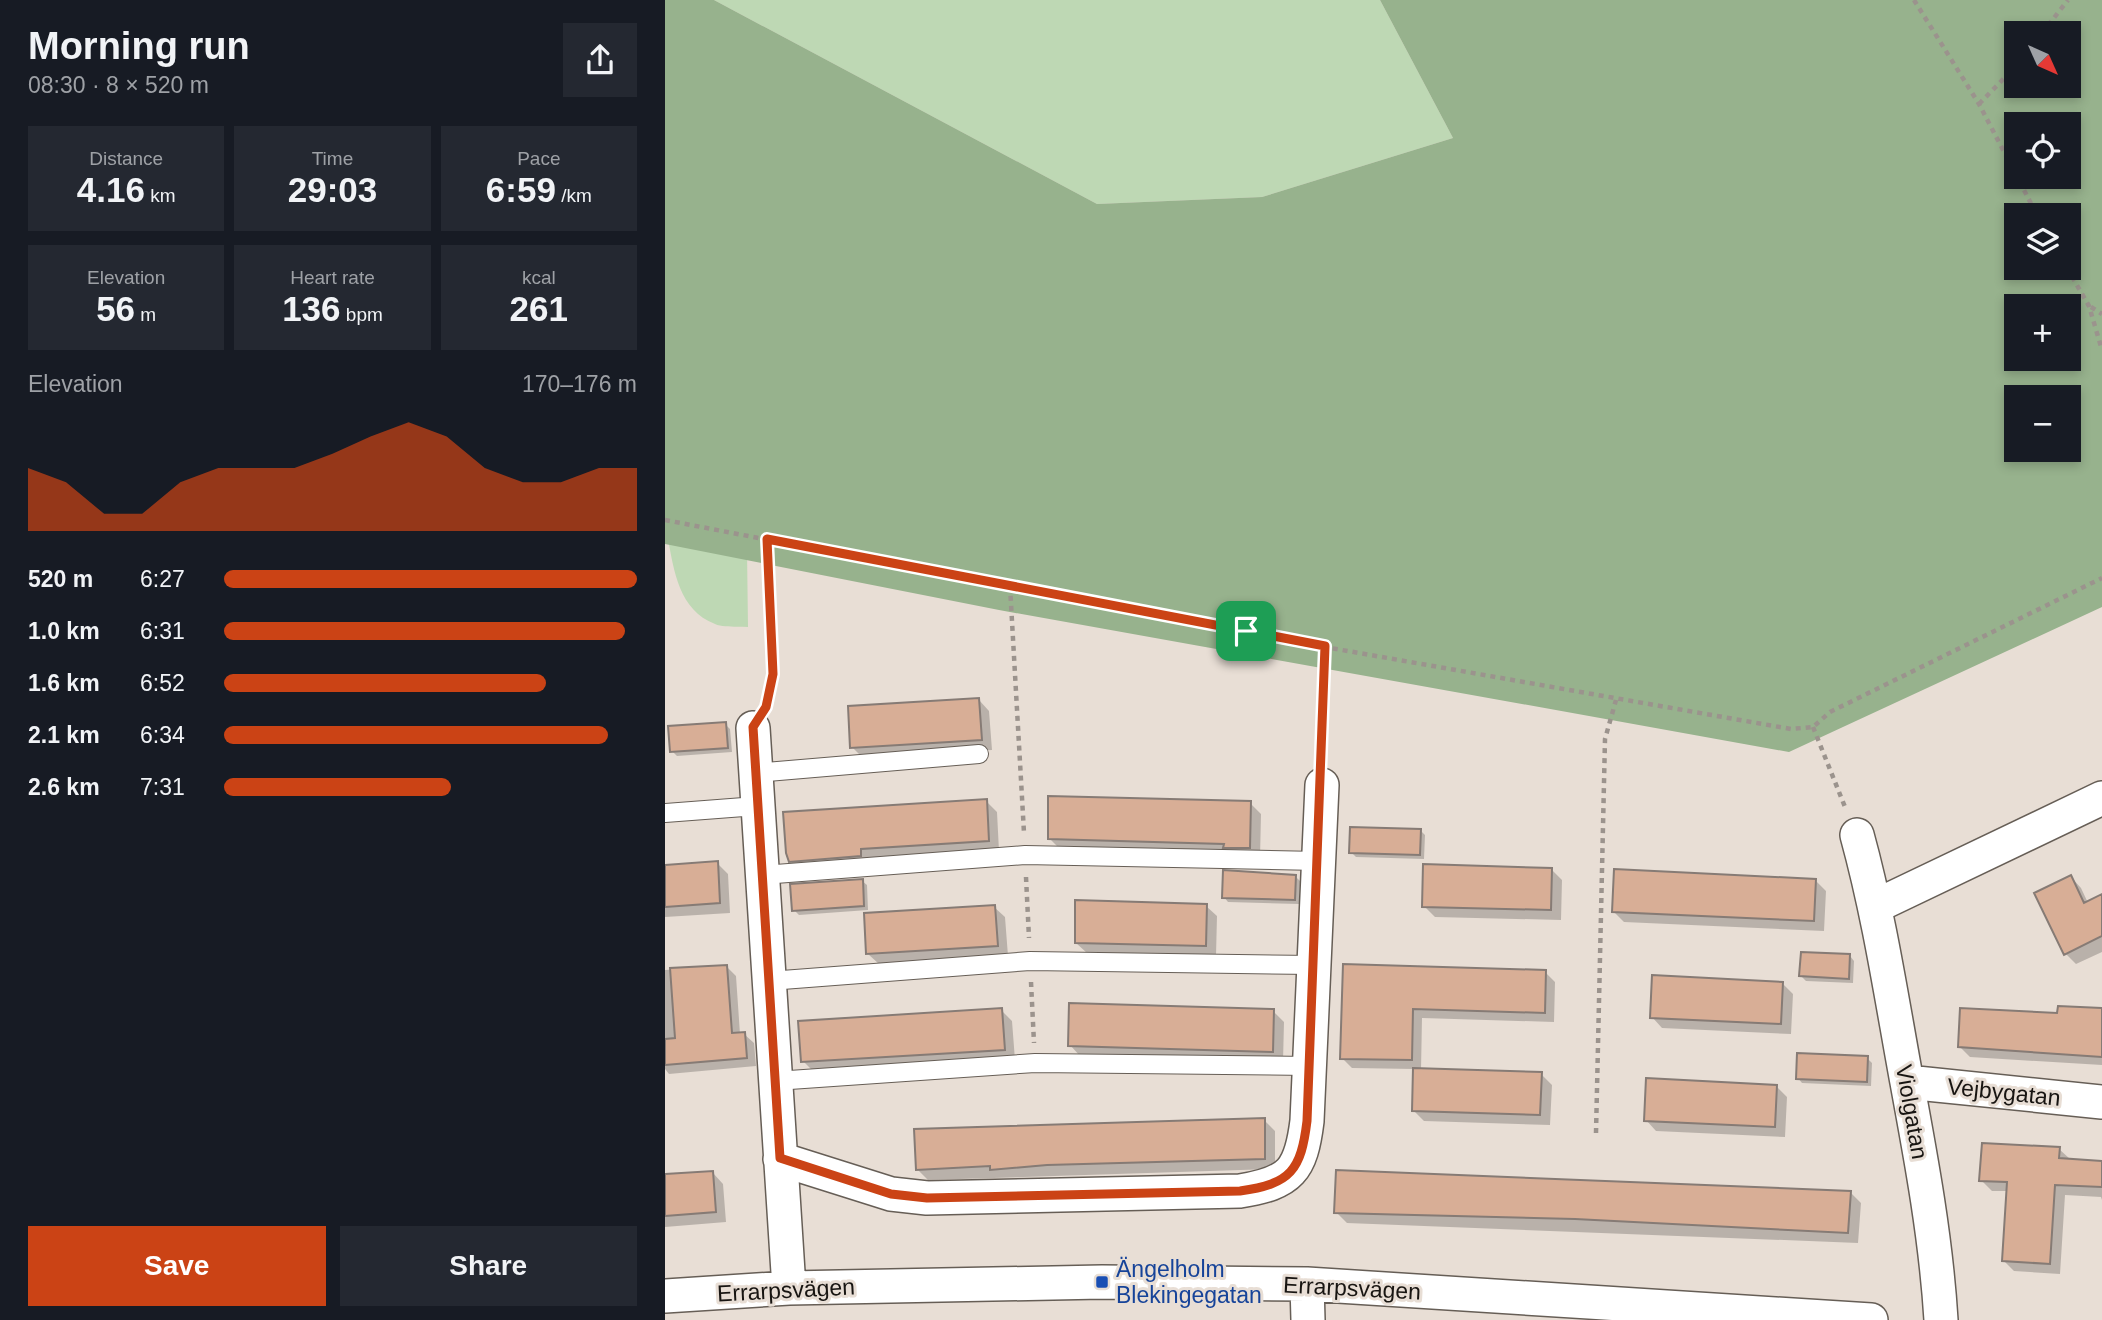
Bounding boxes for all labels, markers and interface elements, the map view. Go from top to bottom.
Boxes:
north arrow [2004,21,2081,98]
map controls [2004,21,2081,462]
button: share [563,23,637,97]
text: Morning run [28,25,250,67]
text: 08:30 · 8 × 520 m [28,72,209,98]
button: locate [2004,112,2081,189]
text: Distance [89,148,163,169]
text: Time [312,148,353,169]
text: Pace [517,148,560,169]
text: 4.16 [77,170,145,209]
text: 29:03 [288,170,377,209]
text: 6:59 [486,170,556,209]
text: km [145,185,176,206]
text: /km [556,185,592,206]
button: layers [2004,203,2081,280]
text: Elevation [87,267,165,288]
text: Heart rate [290,267,375,288]
text: kcal [522,267,556,288]
text: 56 [96,289,135,328]
text: 136 [282,289,341,328]
text: 261 [510,289,568,328]
button: + [2004,294,2081,371]
text: m [135,304,156,325]
text: bpm [341,304,383,325]
text: Elevation [28,371,123,397]
text: 170–176 m [522,371,637,397]
button: − [2004,385,2081,462]
text: 520 m [28,566,93,592]
text: 6:27 [140,566,185,592]
pin [1216,601,1276,661]
icon: arrive [1227,612,1265,650]
text: 1.0 km [28,618,100,644]
text: 6:31 [140,618,185,644]
text: 1.6 km [28,670,100,696]
text: 6:52 [140,670,185,696]
text: 2.1 km [28,722,100,748]
text: 6:34 [140,722,185,748]
text: 2.6 km [28,774,100,800]
text: 7:31 [140,774,185,800]
street label: Violgatan [1891,1063,1933,1161]
street label: Vejbygatan [1946,1073,2062,1111]
button: Save [28,1226,326,1306]
button: Share [340,1226,637,1306]
place label: Ängelholm Blekingegatan [1116,1256,1262,1308]
street label: Errarpsvägen [1282,1271,1422,1305]
street label: Errarpsvägen [716,1273,856,1307]
marker: Ängelholm Blekingegatan [1094,1274,1110,1290]

